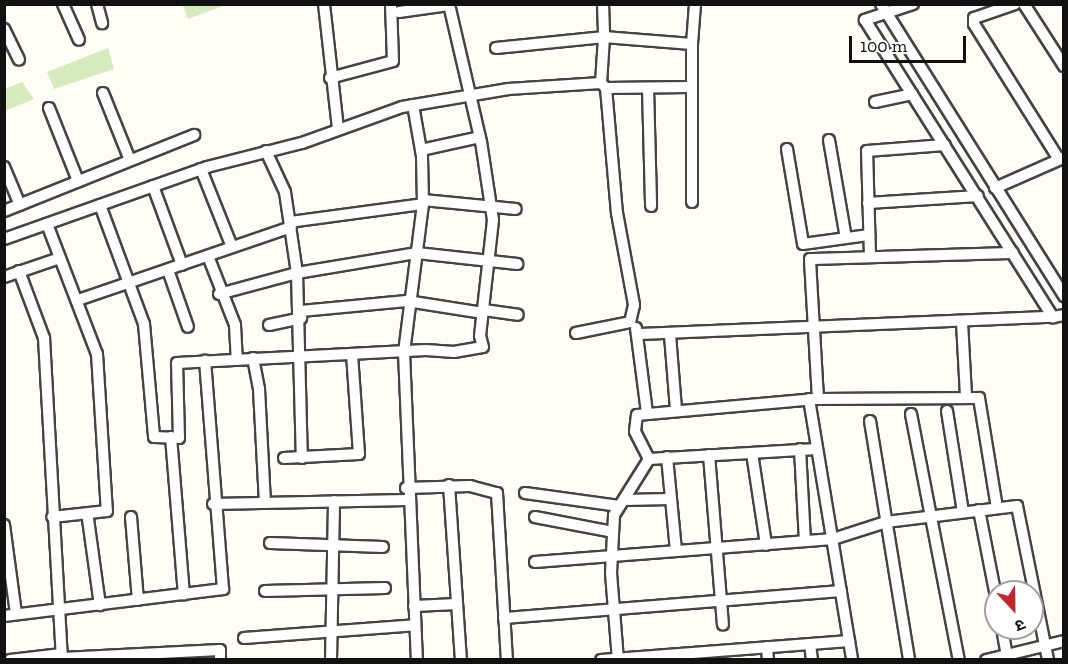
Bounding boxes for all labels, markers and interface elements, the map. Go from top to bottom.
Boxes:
scale bar [852,24,969,62]
text: 100 m [860,35,907,57]
north arrow [984,580,1044,640]
text: उ [1012,615,1028,636]

